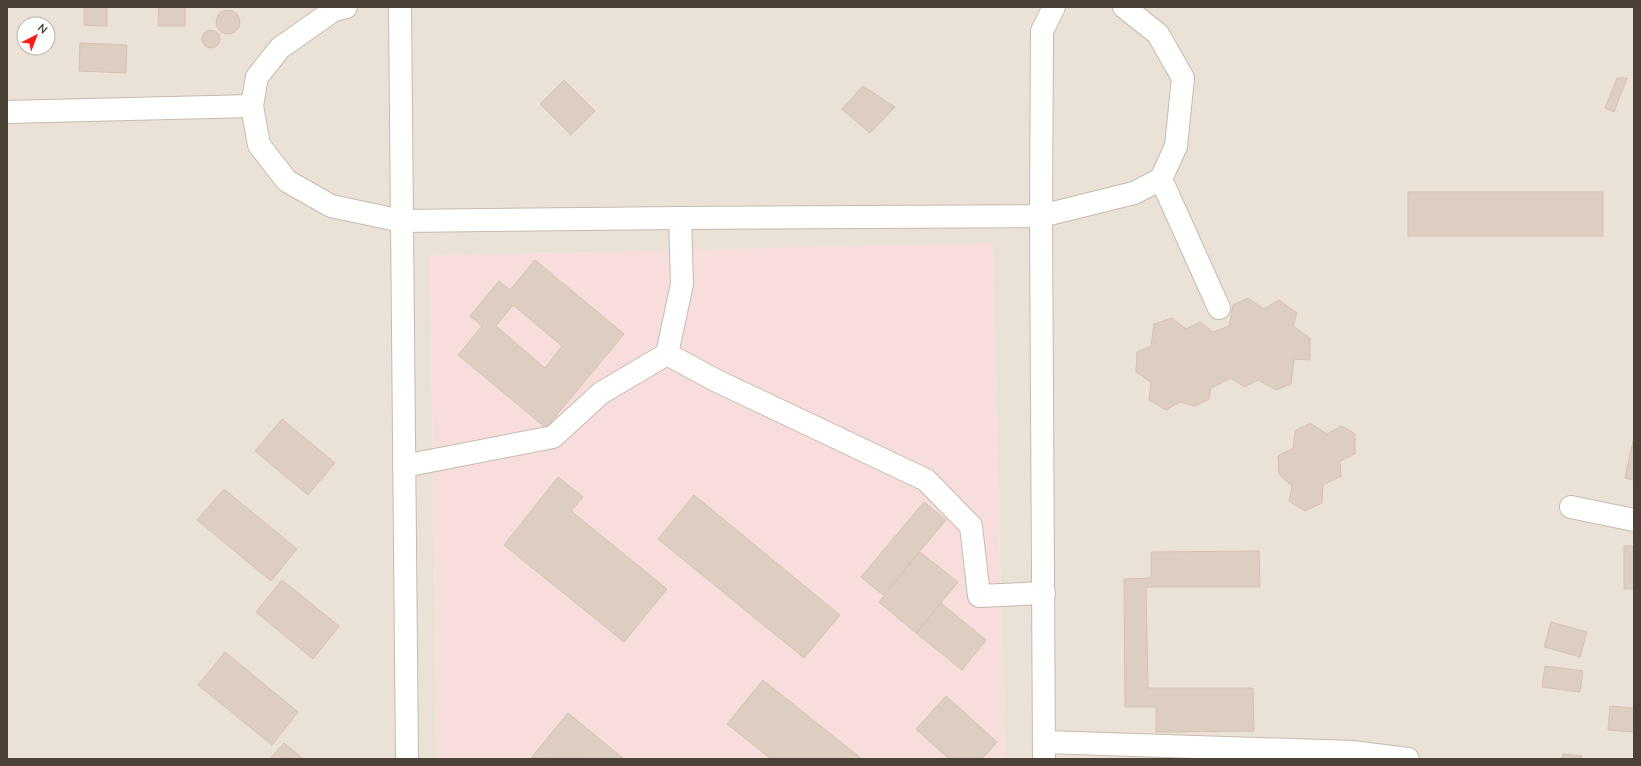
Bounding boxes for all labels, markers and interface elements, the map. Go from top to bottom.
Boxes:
north arrow [16,16,56,56]
text: N [35,21,50,37]

